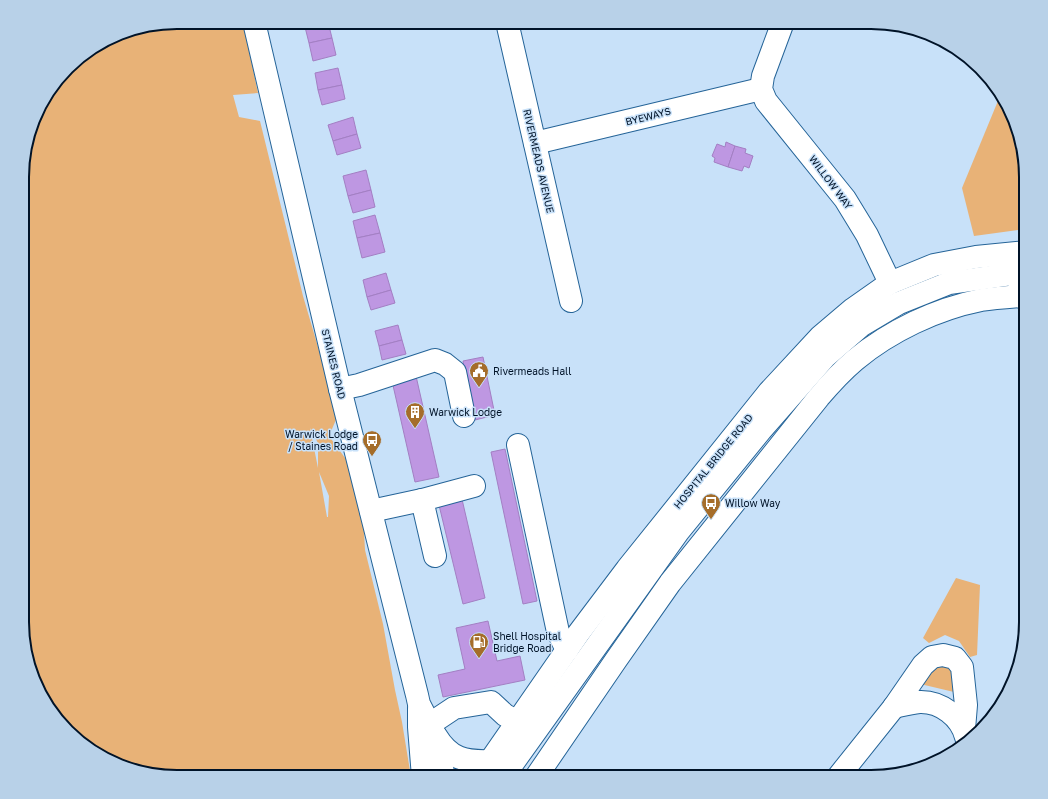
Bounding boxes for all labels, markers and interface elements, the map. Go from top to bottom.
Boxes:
street label: BYEWAYS [624,105,672,127]
street label: RIVERMEADS AVENUE [521,108,557,214]
street label: WILLOW WAY [807,153,855,212]
street label: STAINES ROAD [319,328,349,400]
public building icon: Rivermeads Hall [468,360,490,388]
place label: Rivermeads Hall [493,365,571,377]
building icon: Warwick Lodge [404,401,426,429]
place label: Warwick Lodge [429,406,502,418]
street label: HOSPITAL BRIDGE ROAD [671,411,755,511]
place label: Warwick Lodge / Staines Road [285,428,358,452]
bus stop icon: Warwick Lodge / Staines Road [361,429,383,457]
bus stop icon: Willow Way [700,492,722,520]
place label: Willow Way [725,497,781,509]
place label: Shell Hospital Bridge Road [493,630,561,654]
fuel station icon: Shell Hospital Bridge Road [468,631,490,659]

